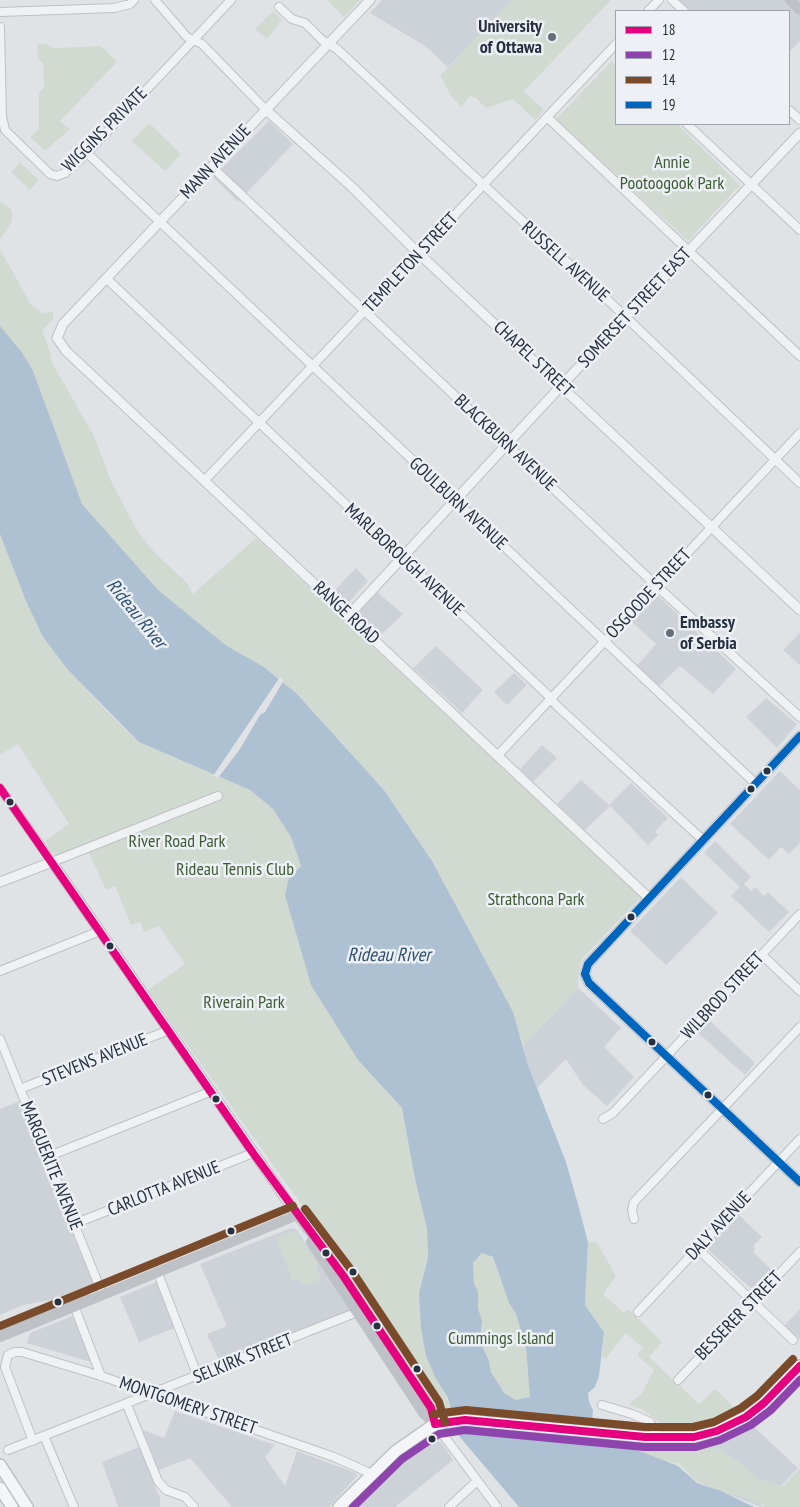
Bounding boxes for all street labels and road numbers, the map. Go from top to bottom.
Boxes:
street label: WIGGINS PRIVATE [58,83,152,177]
street label: MANN AVENUE [176,120,256,204]
street label: TEMPLETON STREET [359,208,463,318]
street label: RUSSELL AVENUE [517,217,613,307]
street label: SOMERSET STREET EAST [574,243,696,373]
street label: CHAPEL STREET [489,317,577,401]
street label: BLACKBURN AVENUE [449,390,561,496]
street label: GOULBURN AVENUE [404,453,512,555]
street label: MARLBOROUGH AVENUE [340,499,468,621]
street label: OSGOODE STREET [602,545,696,643]
street label: RANGE ROAD [308,577,384,649]
street label: WILBROD STREET [677,948,769,1044]
street label: STEVENS AVENUE [39,1029,151,1091]
street label: MARGUERITE AVENUE [15,1098,87,1234]
street label: CARLOTTA AVENUE [105,1157,223,1221]
street label: DALY AVENUE [682,1187,756,1265]
street label: BESSERER STREET [691,1267,787,1365]
street label: SELKIRK STREET [190,1329,296,1389]
street label: MONTGOMERY STREET [116,1372,260,1440]

